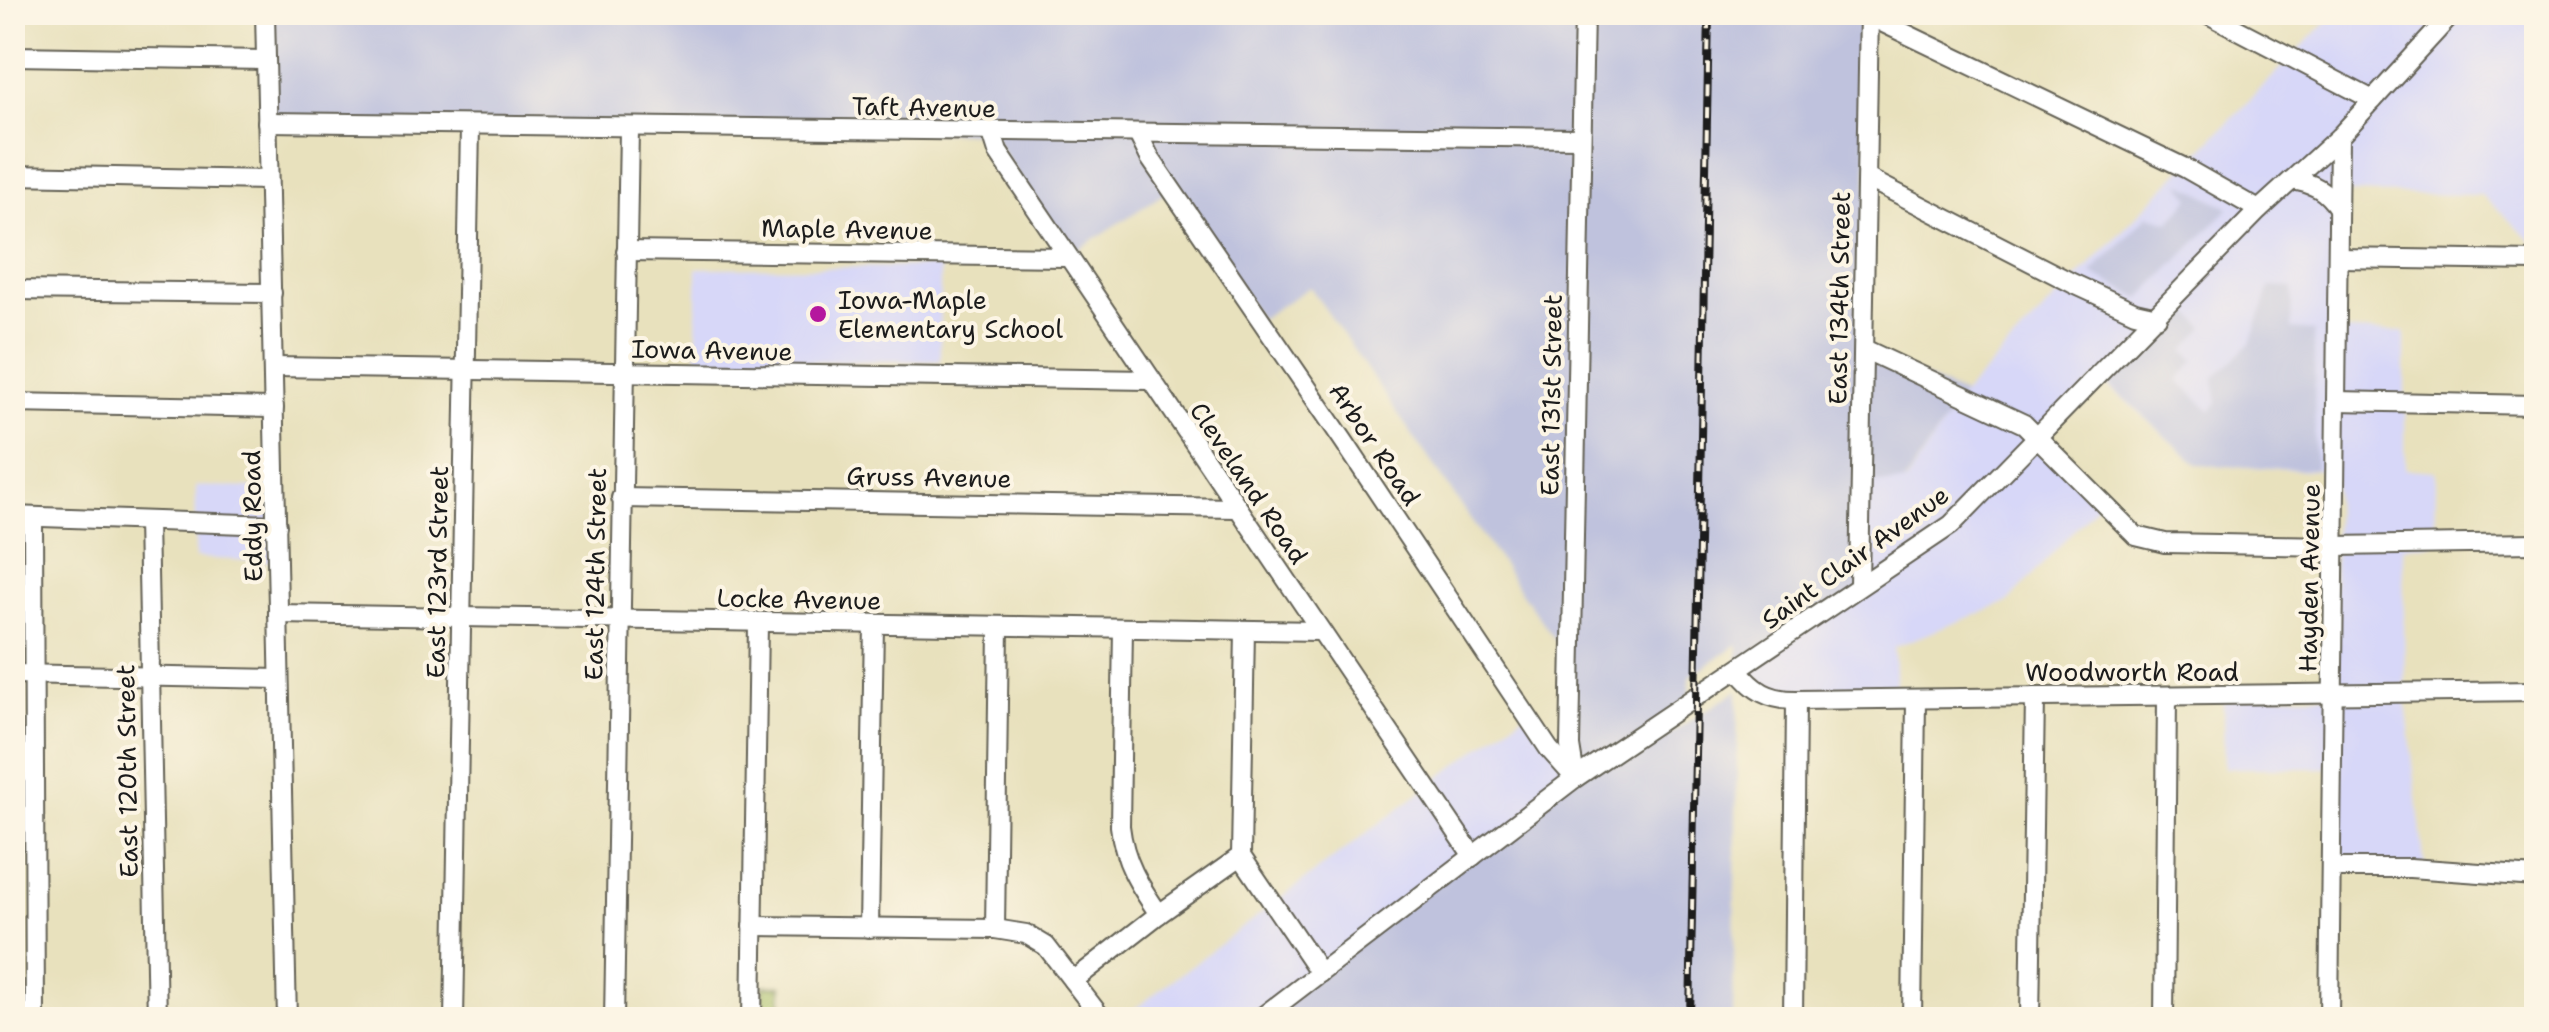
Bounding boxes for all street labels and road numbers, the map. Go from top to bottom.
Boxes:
street label: Taft Avenue [852,89,996,125]
street label: East 134th Street [1820,191,1858,405]
street label: Maple Avenue [761,211,933,247]
street label: East 131st Street [1532,294,1570,496]
street label: Iowa Avenue [631,332,793,368]
street label: Arbor Road [1321,376,1429,512]
street label: Cleveland Road [1182,395,1316,571]
street label: Eddy Road [234,450,270,582]
street label: Gruss Avenue [846,459,1012,495]
street label: East 123rd Street [418,465,456,679]
street label: East 124th Street [576,467,614,681]
street label: Saint Clair Avenue [1755,478,1955,636]
street label: Hayden Avenue [2290,483,2328,673]
street label: Locke Avenue [716,581,882,617]
street label: Woodworth Road [2025,655,2239,689]
street label: East 120th Street [108,664,146,878]

